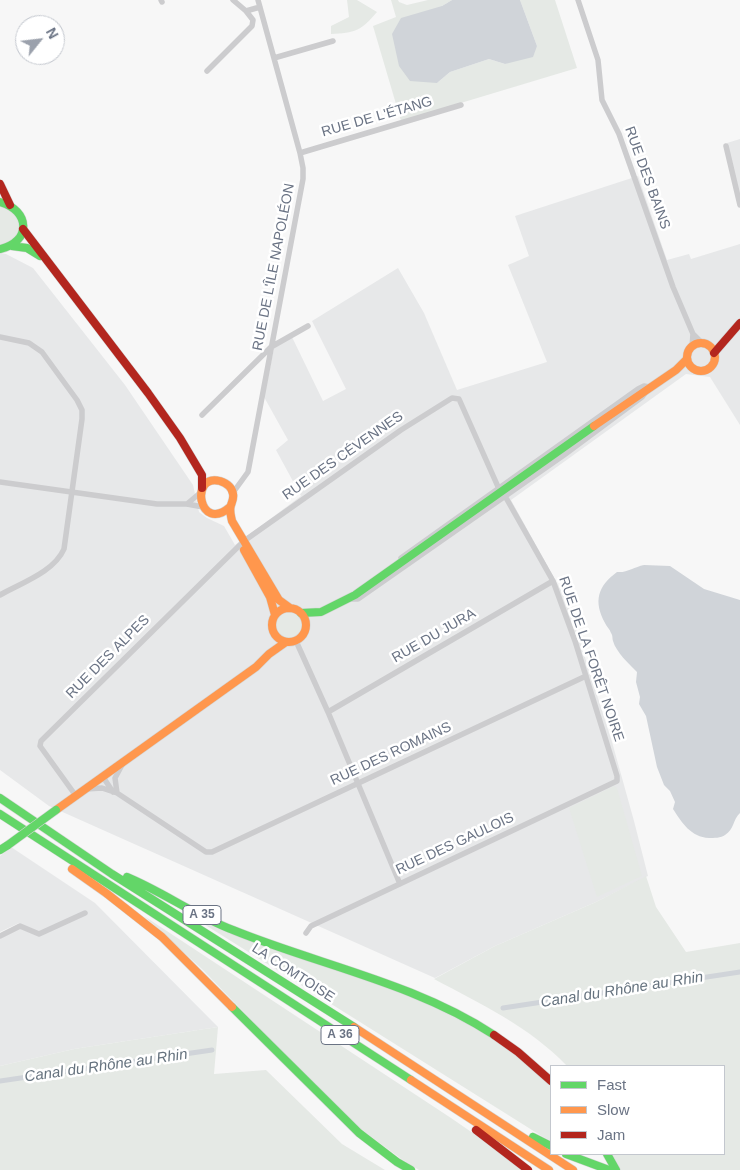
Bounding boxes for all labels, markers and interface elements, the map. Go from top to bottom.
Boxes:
north arrow [15,15,65,65]
text: N [43,25,62,42]
street label: RUE DE L'ÉTANG [320,93,434,141]
street label: RUE DES BAINS [621,124,673,232]
street label: RUE DE L'ÎLE NAPOLÉON [250,182,298,352]
street label: RUE DES CÉVENNES [280,408,406,504]
street label: RUE DE LA FORÊT NOIRE [555,574,627,744]
street label: RUE DU JURA [389,605,479,667]
street label: RUE DES ALPES [63,612,153,702]
street label: RUE DES ROMAINS [328,719,454,789]
street label: RUE DES GAULOIS [393,809,517,879]
road number: A 35 [183,906,221,924]
street label: LA COMTOISE [248,940,338,1006]
water label: Canal du Rhône au Rhin [539,968,705,1012]
road number: A 36 [321,1026,359,1044]
water label: Canal du Rhône au Rhin [23,1046,189,1086]
legend [550,1065,725,1155]
text: Fast [597,1076,626,1093]
text: Slow [597,1101,630,1118]
text: Jam [597,1126,625,1143]

